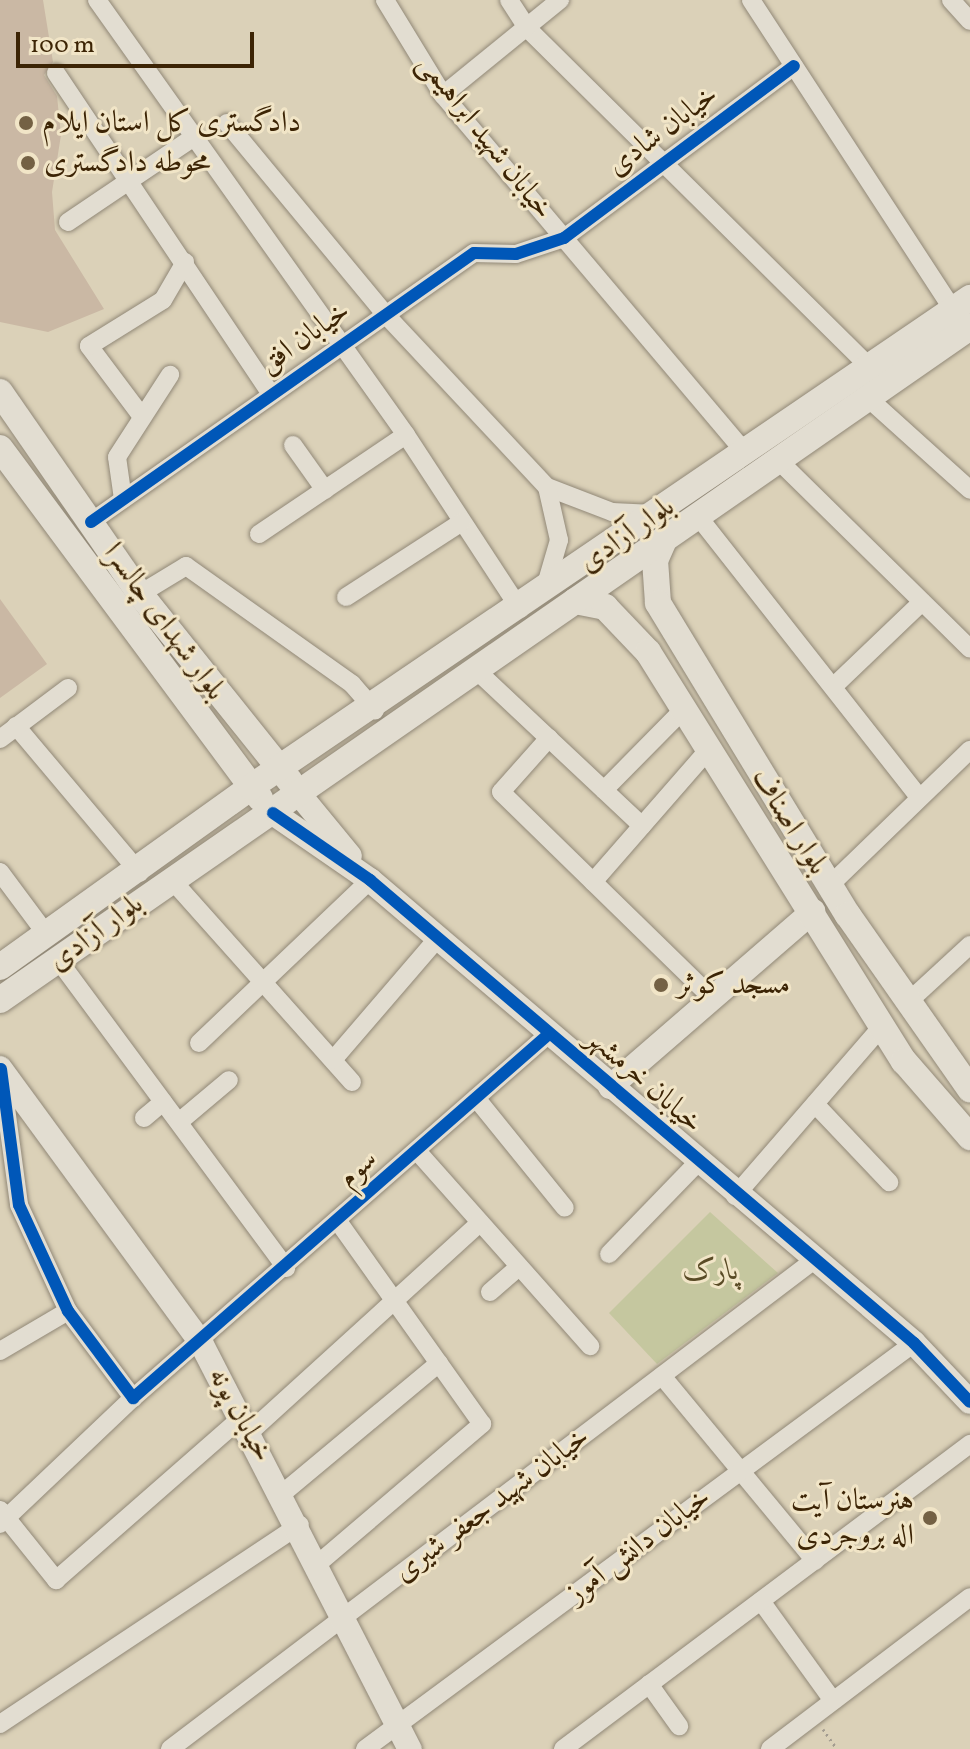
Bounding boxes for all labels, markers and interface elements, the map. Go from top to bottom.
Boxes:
scale bar [20,16,258,66]
text: 100 m [30,29,95,63]
street label: خیابان شهید ابراهیمی [409,47,561,227]
street label: خیابان شادی [600,78,726,184]
place label: دادگستری کل استان ایلام [42,105,301,141]
marker: دادگستری کل استان ایلام [17,114,35,132]
place label: محوطه دادگستری [44,145,211,181]
marker: محوطه دادگستری [19,154,37,172]
street label: خیابان افق [252,294,358,382]
street label: بلوار آزادی [572,489,682,581]
street label: بلوار شهدای چالسرا [95,536,233,708]
street label: بلوار اصناف [742,762,836,882]
street label: بلوار آزادی [41,886,151,980]
place label: مسجد کوثر [677,967,790,1003]
marker: مسجد کوثر [652,976,670,994]
street label: خیابان خرمشهر [578,1020,710,1142]
street label: سوم [331,1142,385,1196]
park label: پارک [683,1253,739,1289]
street label: خیابان پونه [199,1361,281,1469]
street label: خیابان شهید جعفر شیری [387,1420,597,1590]
street label: خیابان دانش آموز [560,1480,718,1612]
place label: هنرستان آیت اله بروجردی [791,1483,914,1554]
marker: هنرستان آیت اله بروجردی [921,1509,939,1527]

